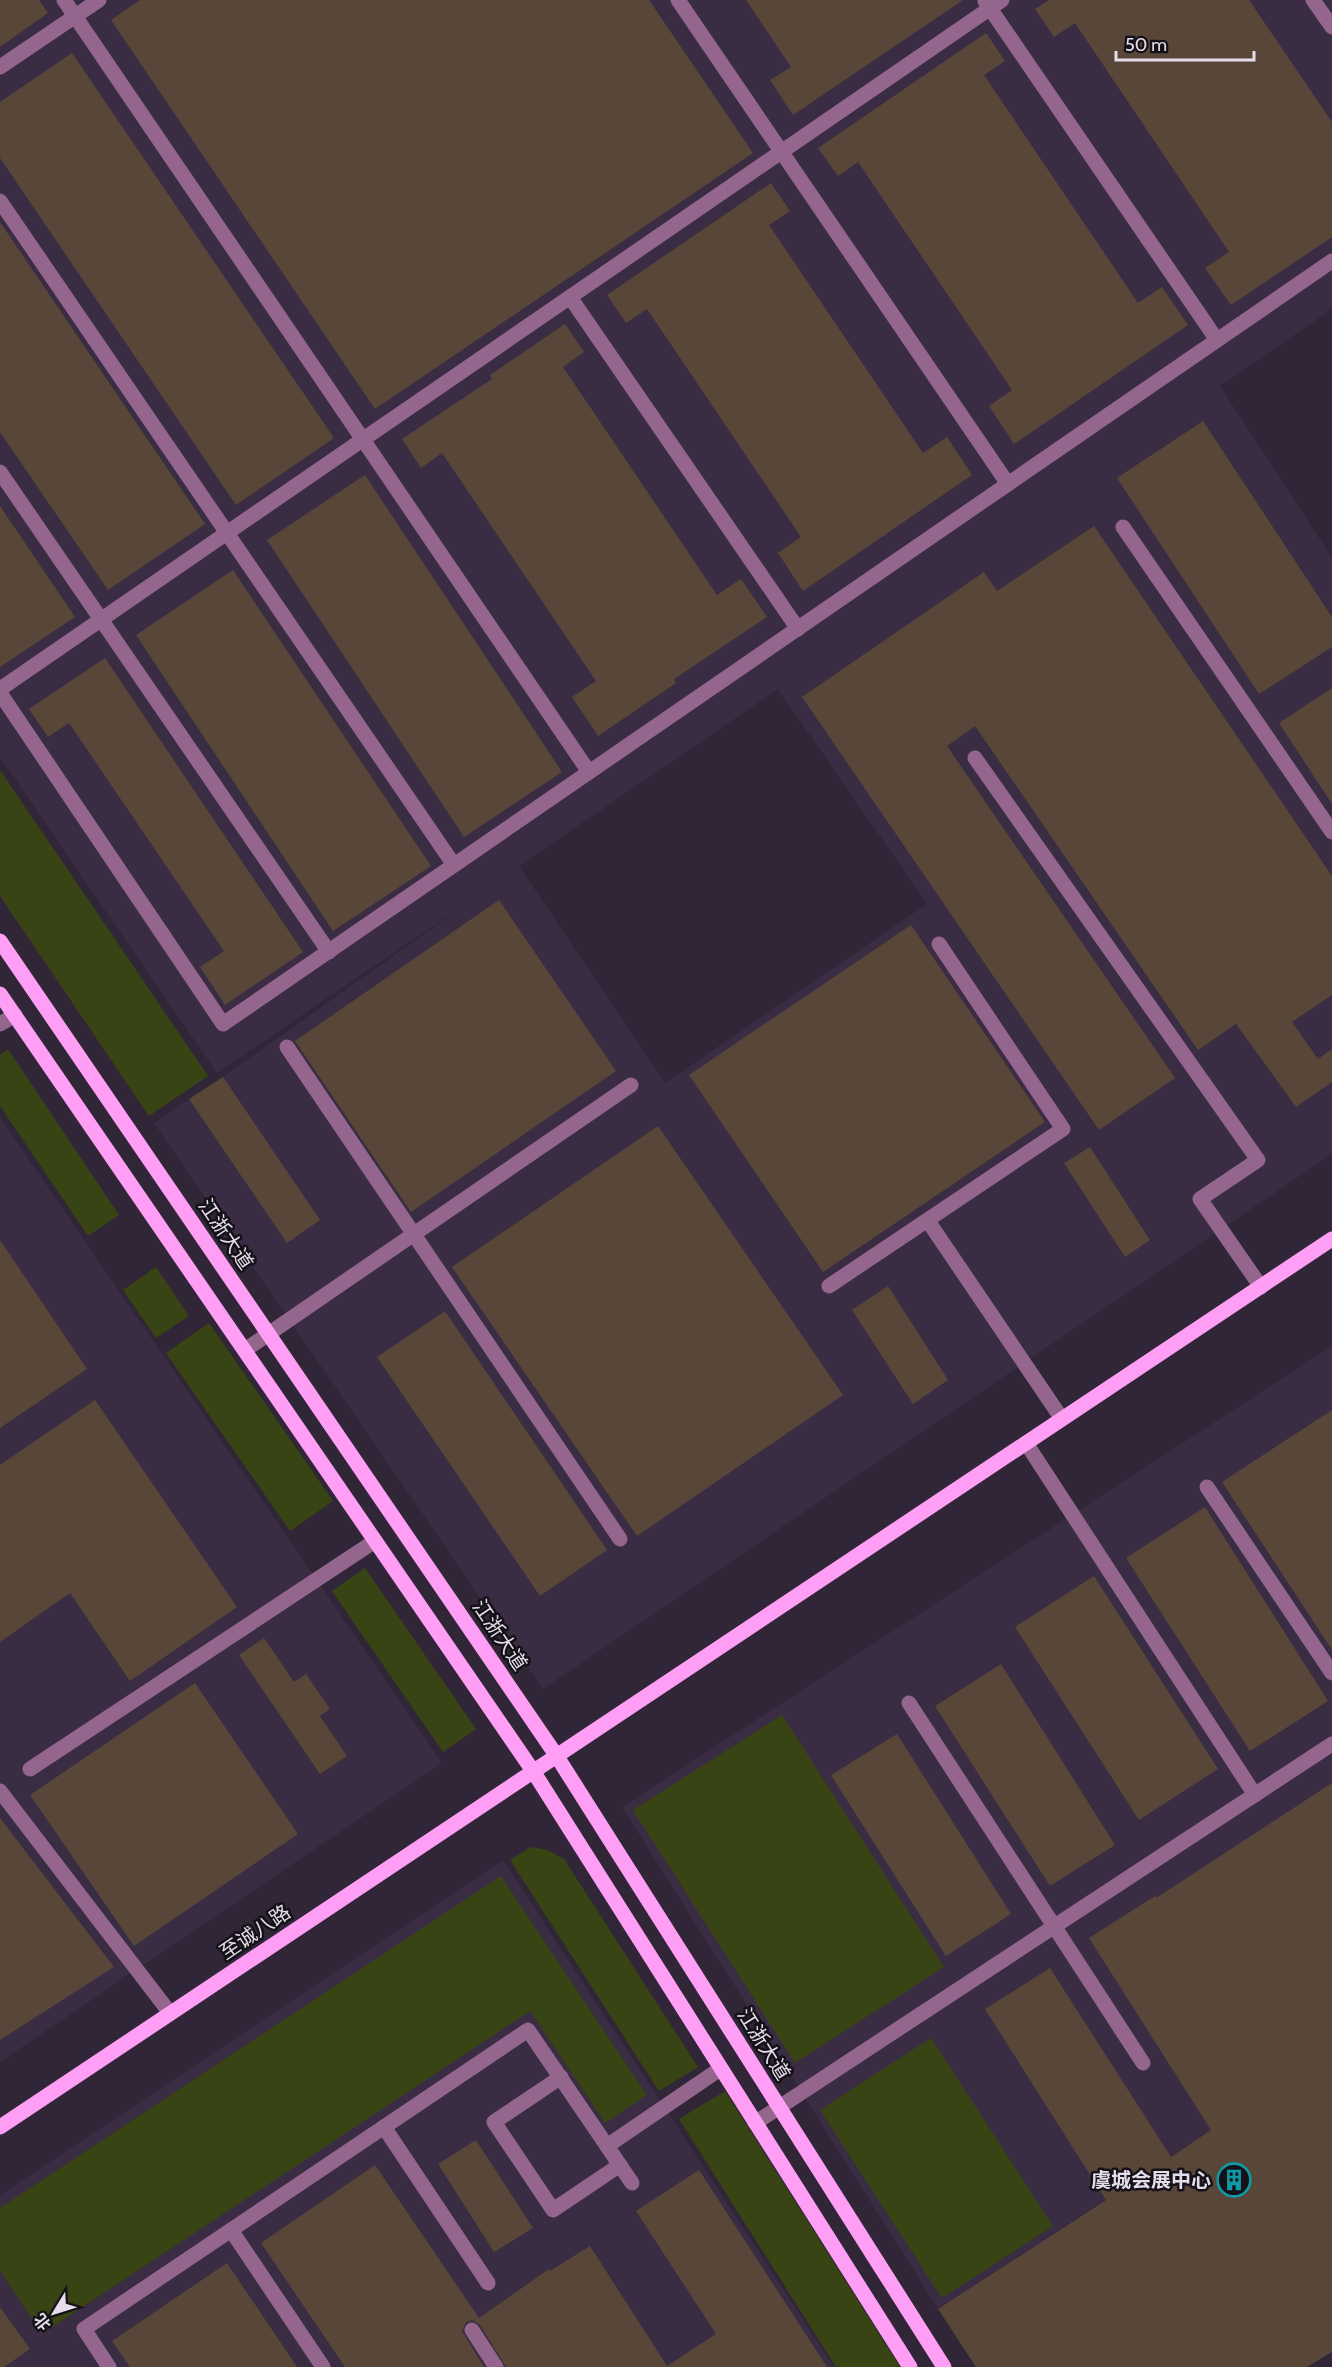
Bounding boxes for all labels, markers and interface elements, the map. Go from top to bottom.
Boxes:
scale bar [1116,24,1254,62]
text: 50 m [1125,34,1167,56]
street label: 江浙大道 [194,1194,258,1274]
street label: 江浙大道 [468,1595,532,1675]
street label: 至诚八路 [215,1900,295,1964]
street label: 江浙大道 [733,2004,795,2084]
building icon: 虞城会展中心 [1216,2162,1252,2198]
place label: 虞城会展中心 [1091,2168,1211,2192]
north arrow [24,2283,84,2343]
text: 北 [30,2310,55,2334]

